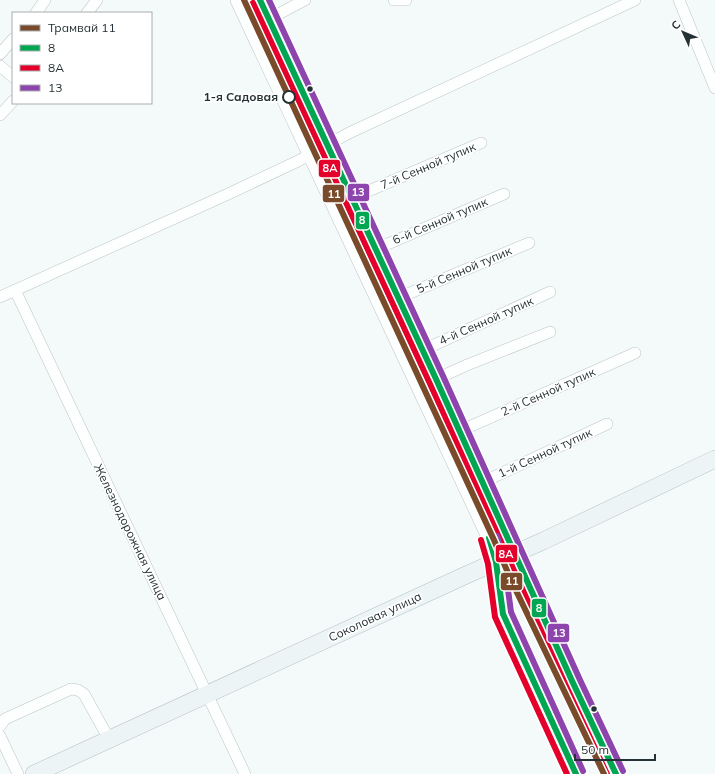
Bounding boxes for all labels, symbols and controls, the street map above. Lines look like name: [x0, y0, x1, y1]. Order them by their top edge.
legend: [12, 12, 152, 104]
north arrow: [663, 12, 703, 52]
text: С: [668, 17, 684, 33]
text: Трамвай 11: [48, 20, 116, 35]
text: 8: [48, 40, 55, 55]
text: 8А: [48, 60, 64, 75]
text: 13: [48, 80, 62, 95]
unlabelled marker: [305, 84, 315, 94]
place label: 1-я Садовая: [203, 89, 278, 104]
marker: 1-я Садовая: [282, 90, 296, 104]
street label: 7-й Сенной тупик: [378, 139, 478, 192]
line badge: 8А: [318, 159, 341, 178]
text: 8А: [323, 161, 338, 175]
line badge: 13: [347, 183, 370, 202]
line badge: 11: [322, 184, 345, 203]
text: 13: [351, 185, 365, 199]
text: 11: [327, 187, 341, 201]
street label: 6-й Сенной тупик: [390, 194, 490, 247]
line badge: 8: [355, 211, 370, 230]
text: 8: [359, 213, 366, 227]
street label: 5-й Сенной тупик: [414, 243, 514, 296]
street label: 4-й Сенной тупик: [436, 293, 536, 348]
street label: 2-й Сенной тупик: [498, 364, 598, 419]
street label: 1-й Сенной тупик: [496, 424, 595, 481]
street label: Железнодорожная улица: [91, 461, 170, 602]
line badge: 8А: [495, 544, 518, 563]
text: 8А: [499, 547, 514, 561]
line badge: 11: [500, 572, 523, 591]
text: 11: [505, 574, 519, 588]
street label: Соколовая улица: [326, 588, 424, 645]
line badge: 8: [531, 598, 547, 618]
text: 8: [536, 601, 543, 615]
line badge: 13: [547, 623, 570, 643]
text: 13: [552, 626, 566, 640]
unlabelled marker: [589, 704, 599, 714]
scale bar: [575, 736, 655, 762]
text: 50 m: [581, 742, 609, 757]

